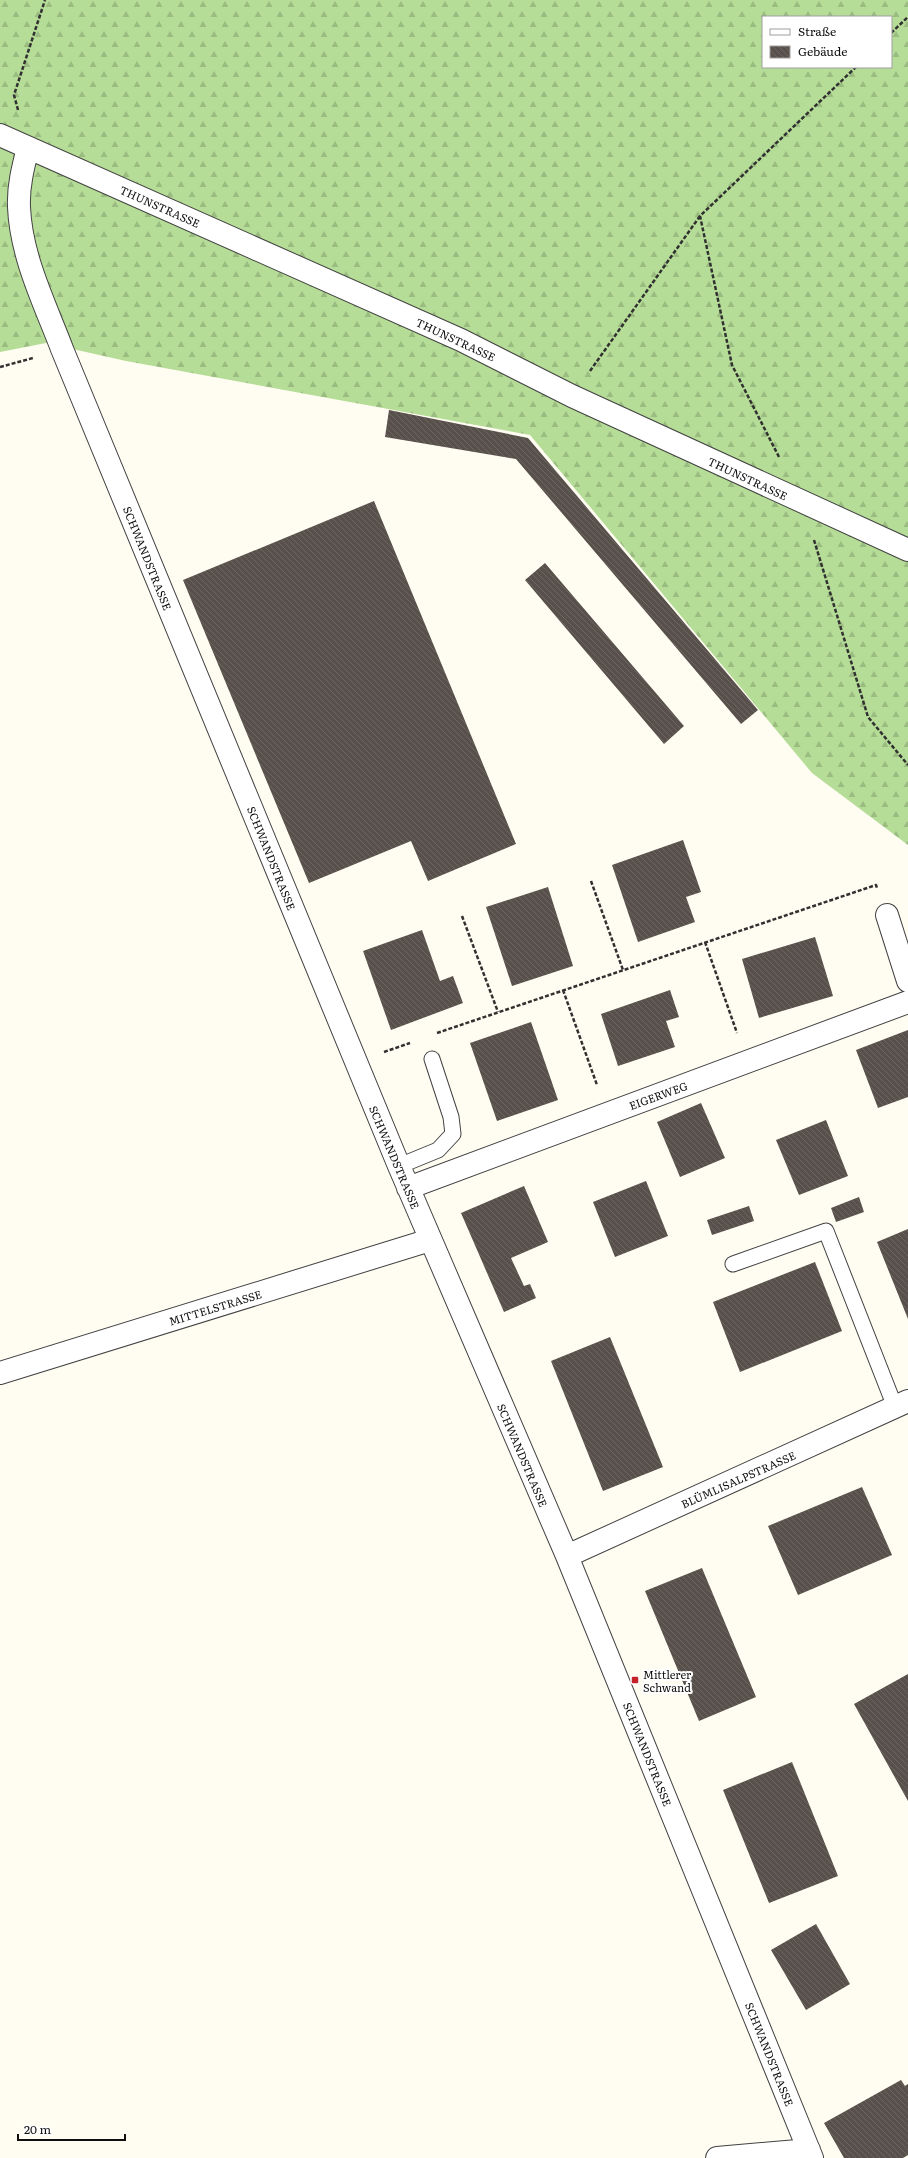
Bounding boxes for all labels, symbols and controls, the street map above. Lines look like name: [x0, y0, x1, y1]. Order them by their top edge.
legend: [762, 16, 892, 68]
text: Straße: [798, 22, 836, 40]
text: Gebäude: [798, 42, 847, 60]
street label: THUNSTRASSE: [117, 181, 203, 231]
street label: THUNSTRASSE: [414, 314, 498, 364]
street label: THUNSTRASSE: [706, 453, 790, 503]
street label: SCHWANDSTRASSE: [120, 504, 176, 612]
street label: SCHWANDSTRASSE: [244, 804, 300, 912]
street label: EIGERWEG: [626, 1077, 690, 1113]
street label: SCHWANDSTRASSE: [366, 1103, 424, 1211]
street label: MITTELSTRASSE: [167, 1285, 263, 1329]
street label: SCHWANDSTRASSE: [494, 1401, 552, 1509]
street label: BLÜMLISALPSTRASSE: [678, 1447, 798, 1511]
place label: Mittlerer Schwand: [643, 1666, 692, 1695]
marker: Mittlerer Schwand: [630, 1675, 640, 1685]
street label: SCHWANDSTRASSE: [620, 1700, 676, 1808]
street label: SCHWANDSTRASSE: [742, 2000, 798, 2108]
scale bar: [18, 2116, 125, 2142]
text: 20 m: [24, 2120, 51, 2138]

